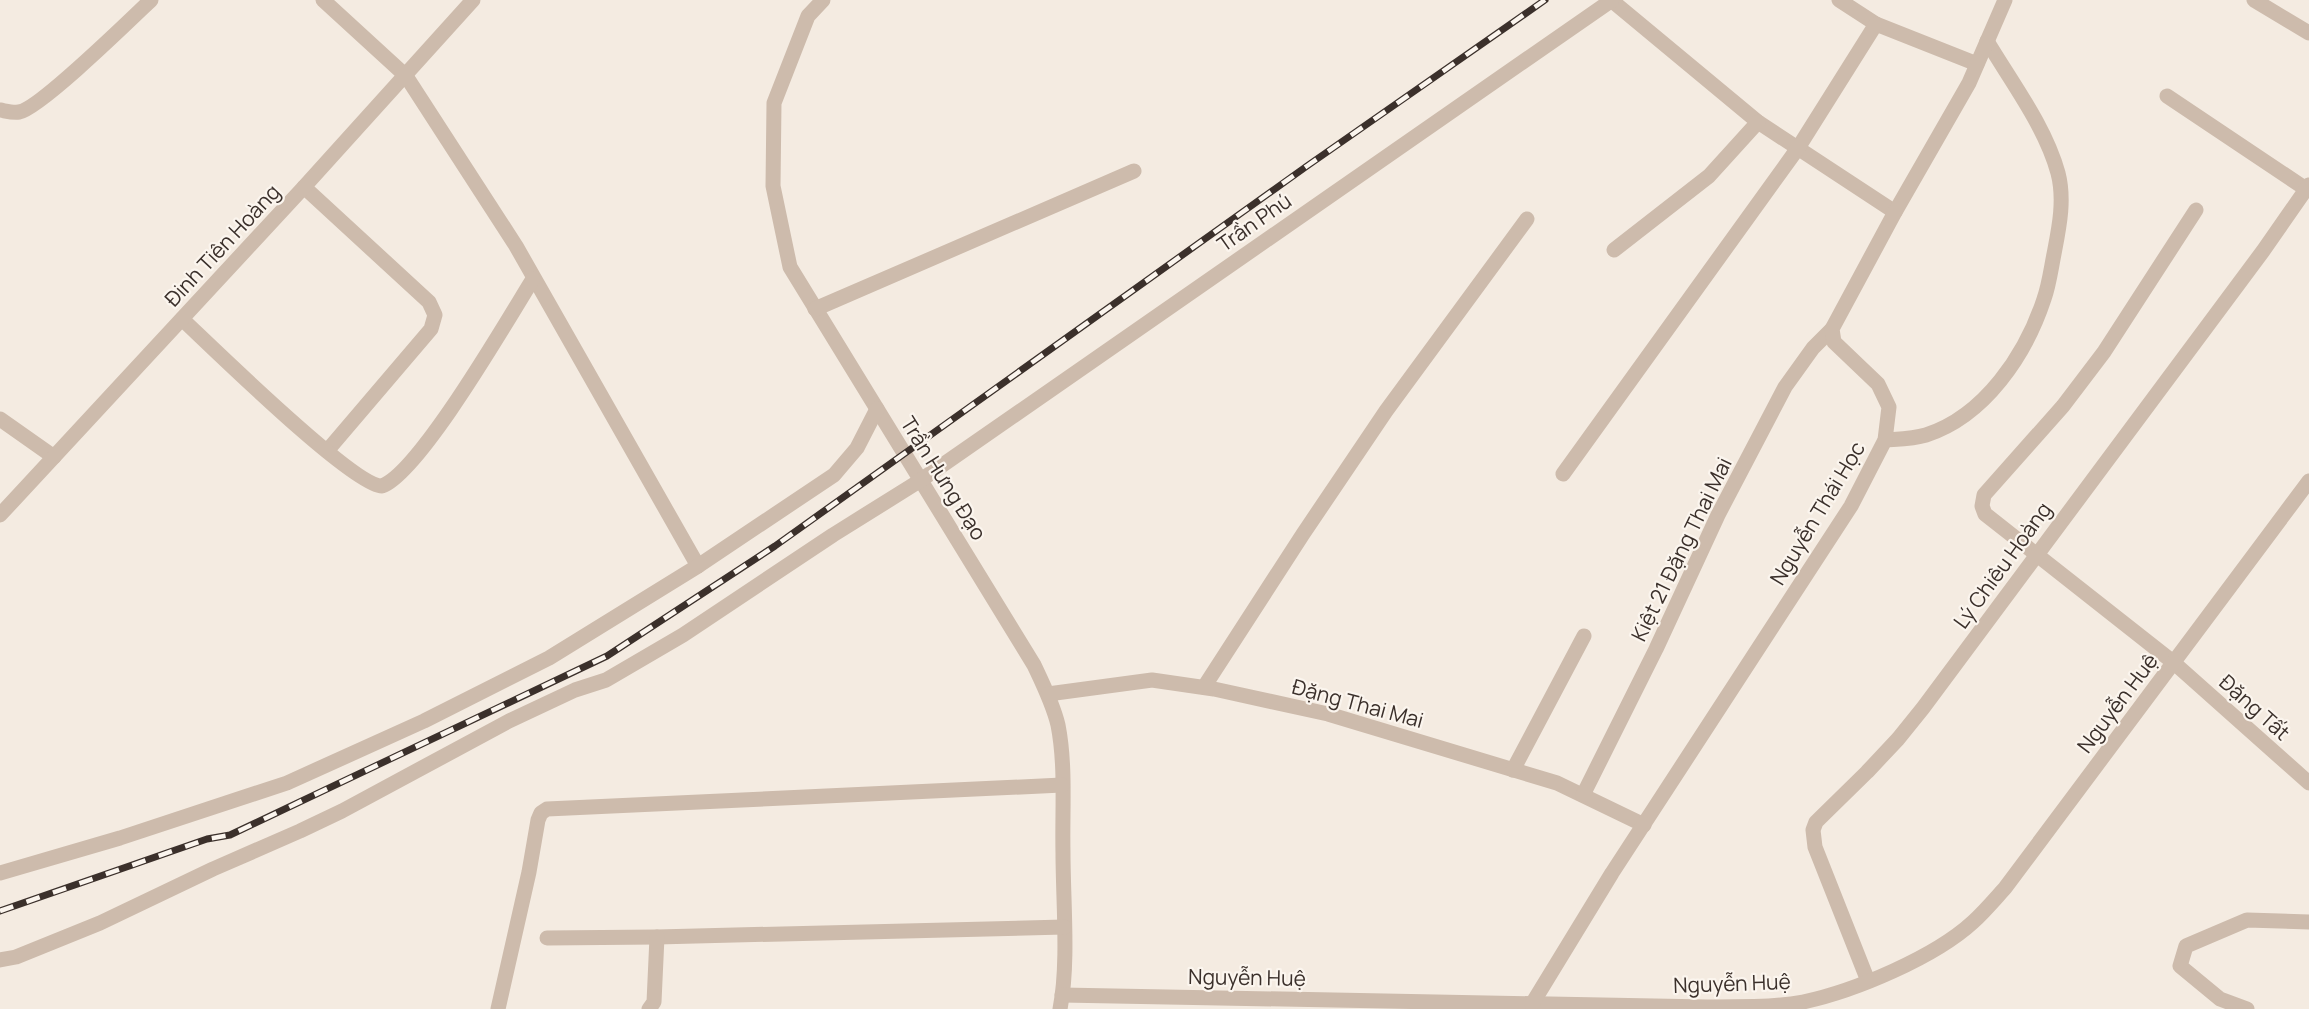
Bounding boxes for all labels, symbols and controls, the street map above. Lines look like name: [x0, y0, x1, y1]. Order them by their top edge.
street label: Đinh Tiên Hoàng: [158, 178, 286, 312]
street label: Trần Phú: [1211, 186, 1297, 258]
street label: Trần Hưng Đạo: [895, 411, 993, 545]
street label: Nguyễn Thái Học: [1763, 436, 1871, 590]
street label: Kiệt 21 Đặng Thai Mai: [1624, 452, 1738, 646]
street label: Lý Chiêu Hoàng: [1947, 496, 2057, 634]
street label: Nguyễn Huệ: [2070, 648, 2164, 758]
street label: Đặng Tất: [2214, 668, 2296, 746]
street label: Đặng Thai Mai: [1289, 672, 1427, 734]
street label: Nguyễn Huệ: [1188, 962, 1306, 992]
street label: Nguyễn Huệ: [1673, 967, 1791, 999]

